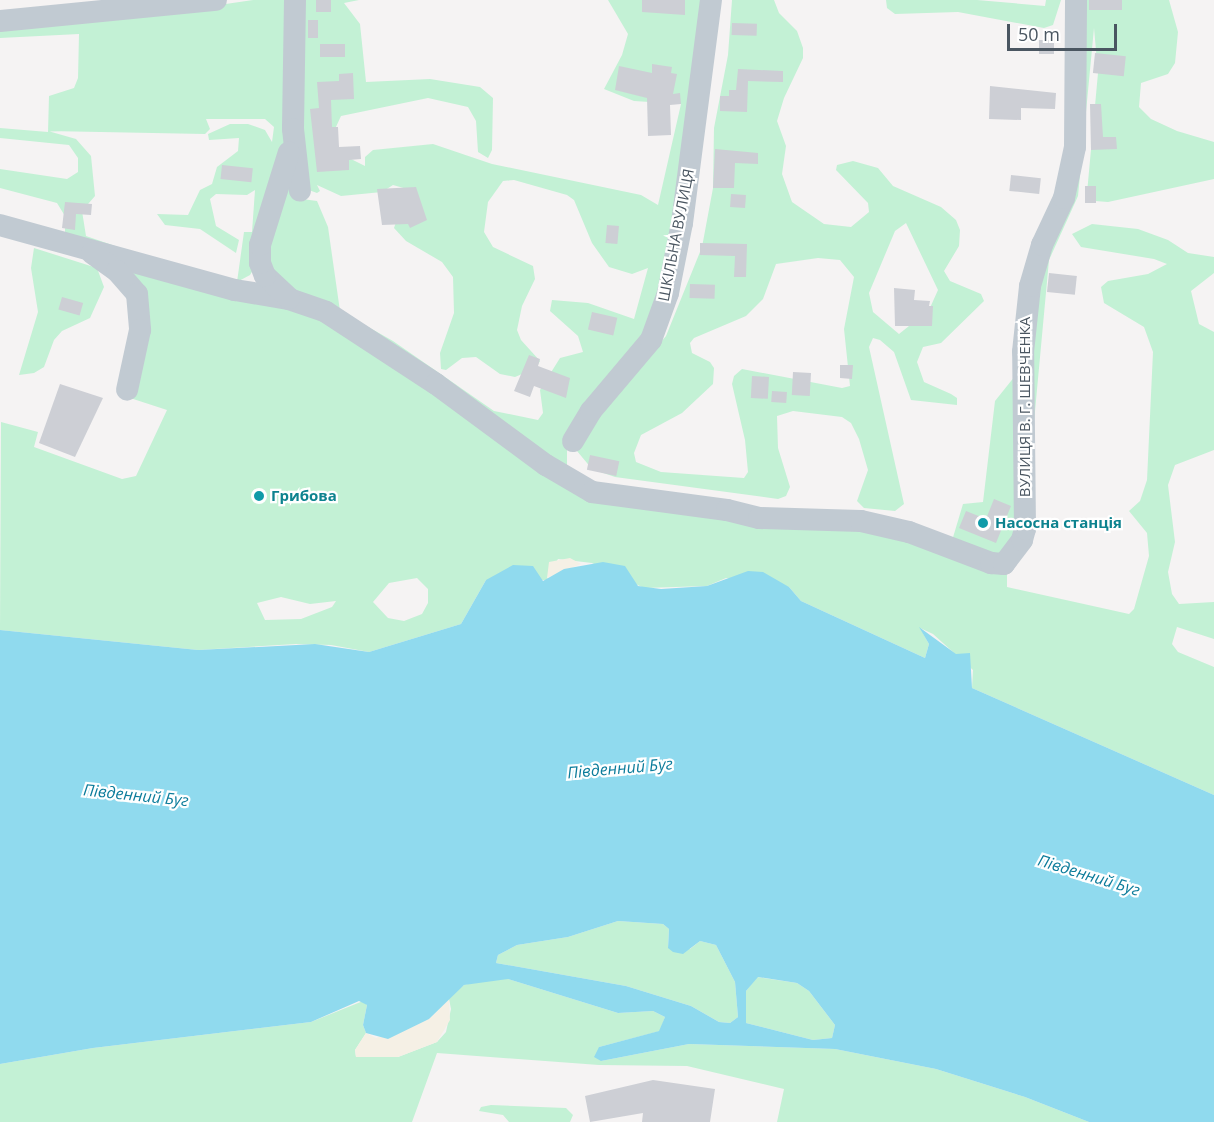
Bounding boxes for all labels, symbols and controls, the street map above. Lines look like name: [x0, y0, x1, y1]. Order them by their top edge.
scale bar: [1010, 12, 1120, 50]
text: 50 m: [1018, 22, 1060, 46]
street label: ШКІЛЬНА ВУЛИЦЯ: [654, 167, 698, 303]
street label: ВУЛИЦЯ В. Г. ШЕВЧЕНКА: [1016, 317, 1034, 497]
place label: Грибова: [271, 487, 337, 505]
marker: Грибова: [252, 489, 266, 503]
place label: Насосна станція: [995, 514, 1122, 532]
marker: Насосна станція: [976, 516, 990, 530]
water label: Південний Буг: [566, 754, 674, 782]
water label: Південний Буг: [82, 780, 190, 810]
water label: Південний Буг: [1036, 850, 1142, 900]

